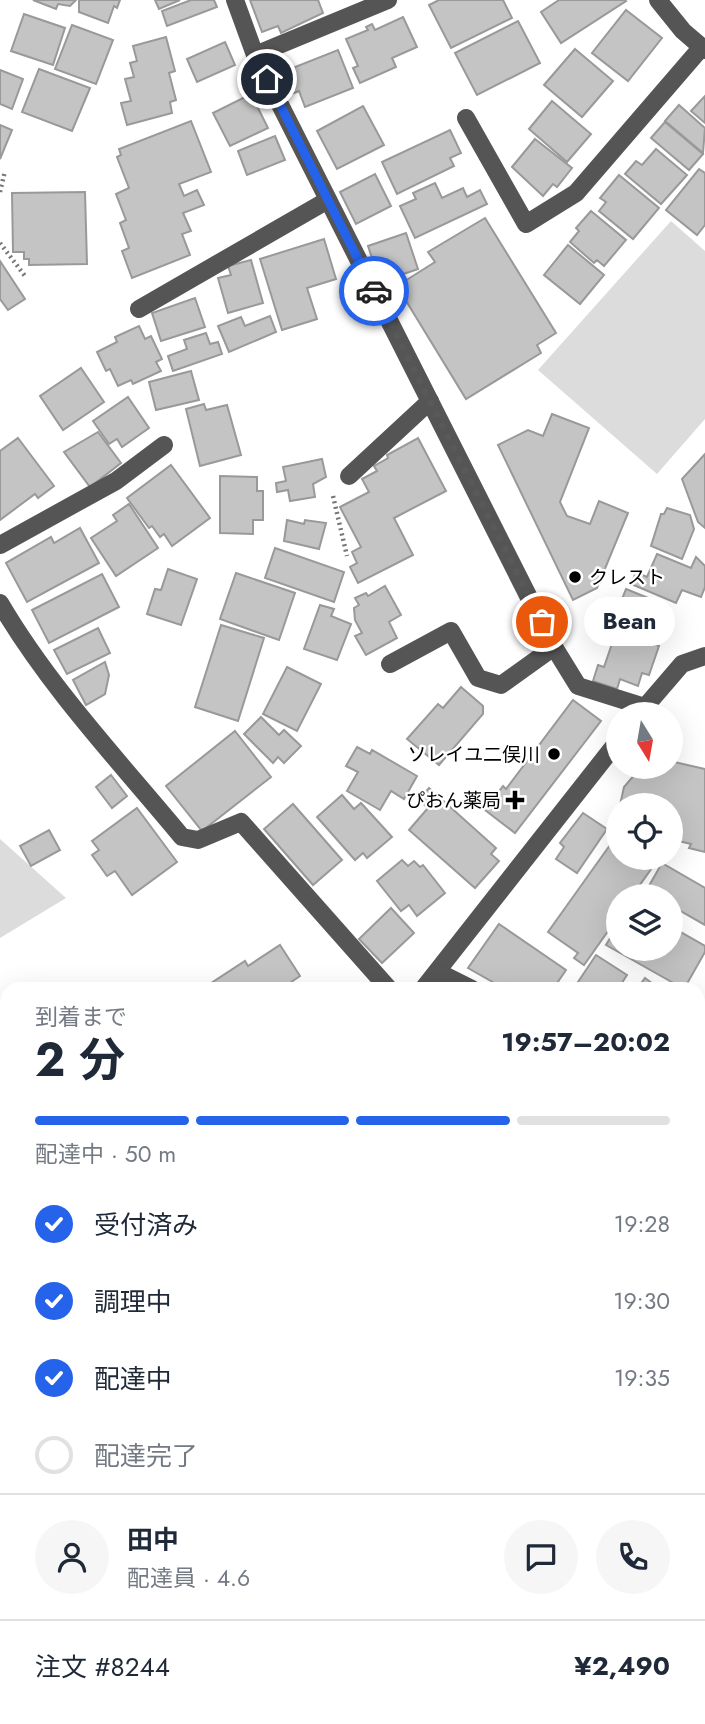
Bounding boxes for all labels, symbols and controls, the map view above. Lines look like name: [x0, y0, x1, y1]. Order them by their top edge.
pin: [237, 49, 297, 109]
icon: home: [248, 60, 286, 98]
courier: [339, 256, 409, 326]
icon: car: [355, 272, 393, 310]
place label: クレスト: [589, 564, 665, 591]
marker: クレスト: [567, 569, 583, 585]
pin: [512, 592, 572, 652]
callout: Bean: [584, 598, 675, 646]
icon: bag: [523, 603, 561, 641]
text: Bean: [602, 604, 657, 638]
north arrow: [606, 702, 682, 779]
map controls: [606, 702, 683, 961]
place label: ソレイユ二俣川: [407, 741, 540, 768]
marker: ソレイユ二俣川: [546, 746, 562, 762]
place label: ぴおん薬局: [406, 787, 501, 814]
marker: ぴおん薬局: [507, 792, 523, 808]
button: locate: [606, 793, 683, 870]
button: layers: [606, 884, 683, 961]
text: 到着まで: [35, 1000, 127, 1034]
text: 19:57–20:02: [501, 1023, 670, 1061]
text: 2 分: [35, 1027, 125, 1093]
text: 配達中 · 50 m: [35, 1137, 176, 1171]
icon: check: [35, 1205, 73, 1243]
text: 受付済み: [94, 1206, 198, 1244]
text: 19:28: [614, 1207, 670, 1241]
icon: check: [35, 1282, 73, 1320]
text: 調理中: [94, 1283, 172, 1321]
text: 19:30: [613, 1284, 670, 1318]
icon: check: [35, 1359, 73, 1397]
text: 配達中: [94, 1360, 172, 1398]
text: 19:35: [614, 1361, 670, 1395]
text: 配達完了: [94, 1437, 198, 1475]
button: person: [35, 1520, 109, 1594]
button: chat: [504, 1520, 578, 1594]
button: phone: [596, 1520, 670, 1594]
text: 田中: [127, 1521, 179, 1559]
text: 配達員 · 4.6: [127, 1561, 250, 1595]
text: ¥2,490: [574, 1647, 670, 1685]
text: 注文 #8244: [35, 1648, 170, 1686]

